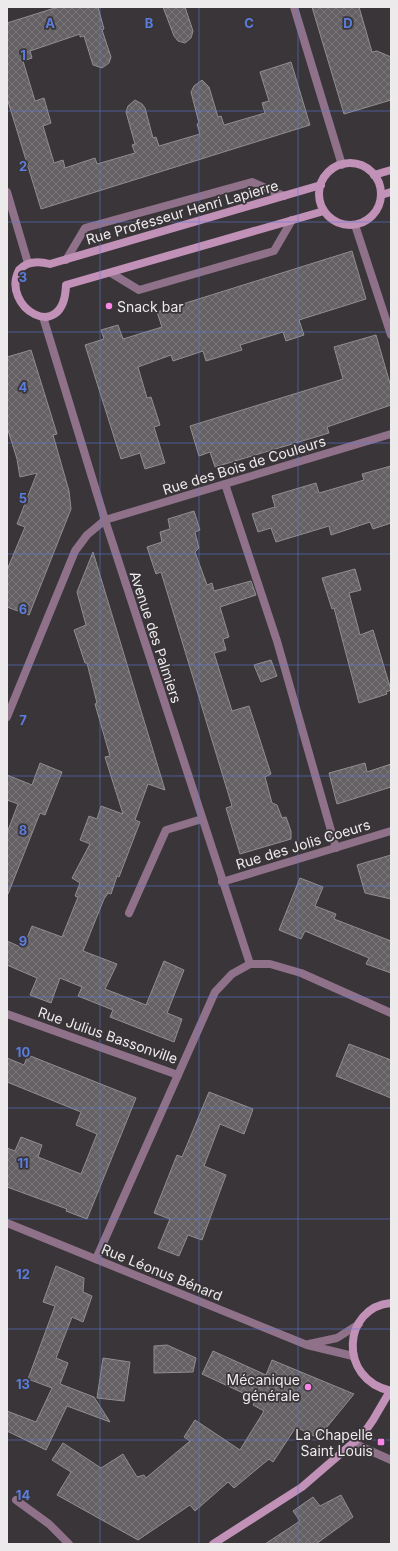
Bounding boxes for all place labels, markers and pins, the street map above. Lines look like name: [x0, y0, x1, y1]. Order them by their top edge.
place label: Snack bar: [117, 298, 184, 315]
marker: Snack bar: [104, 301, 114, 311]
place label: Mécanique générale: [227, 1371, 300, 1404]
marker: Mécanique générale: [303, 1382, 313, 1392]
place label: La Chapelle Saint Louis: [295, 1426, 373, 1459]
marker: La Chapelle Saint Louis: [376, 1437, 386, 1447]

